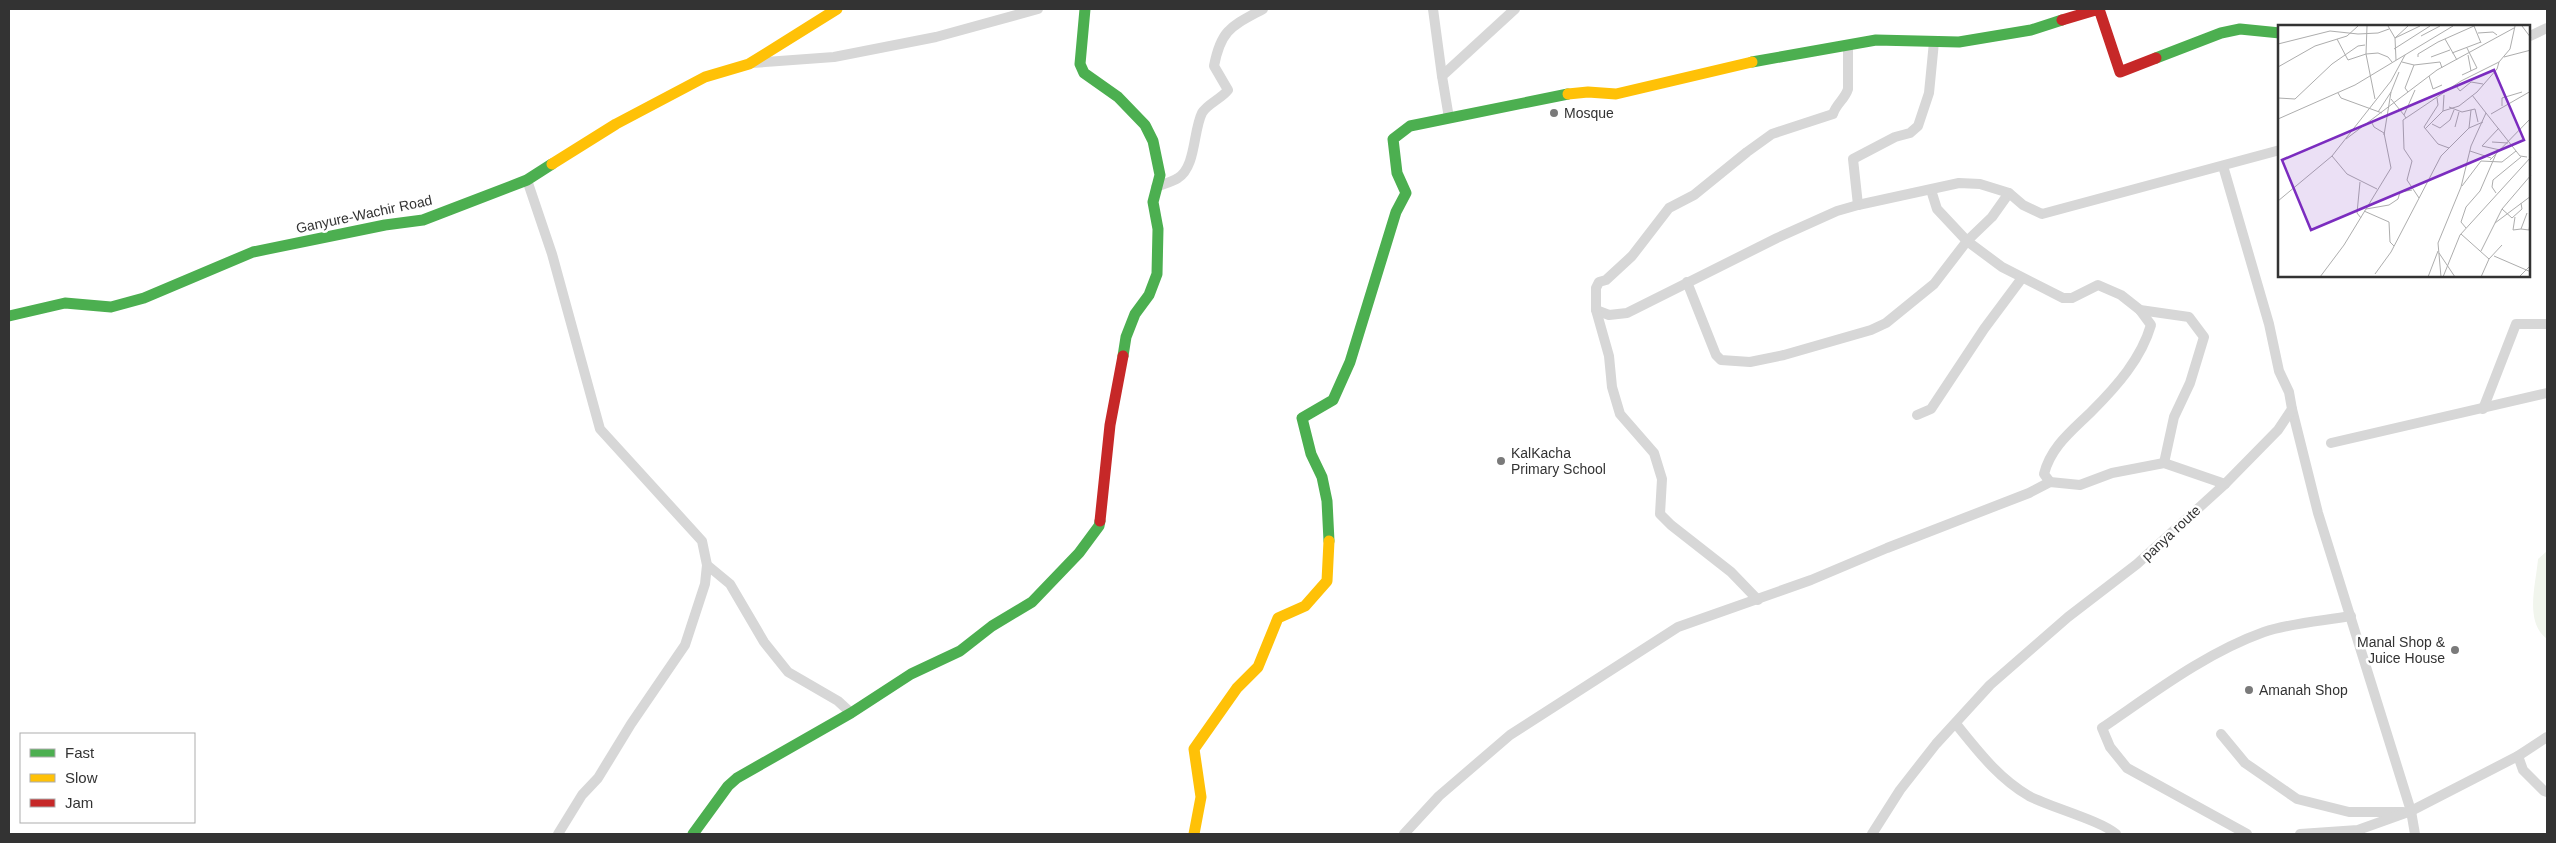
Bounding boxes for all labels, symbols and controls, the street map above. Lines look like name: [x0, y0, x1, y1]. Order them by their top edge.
inset map: [2278, 25, 2531, 278]
place label: Mosque: [1564, 105, 1614, 121]
marker: Mosque: [1548, 107, 1560, 119]
street label: Ganyure-Wachir Road: [294, 192, 434, 236]
place label: KalKacha Primary School: [1511, 445, 1606, 477]
marker: KalKacha Primary School: [1495, 455, 1507, 467]
street label: panya route: [2139, 502, 2204, 564]
place label: Manal Shop & Juice House: [2357, 634, 2446, 666]
marker: Manal Shop & Juice House: [2449, 644, 2461, 656]
place label: Amanah Shop: [2259, 682, 2348, 698]
marker: Amanah Shop: [2243, 684, 2255, 696]
legend: [20, 733, 195, 823]
text: Fast: [65, 744, 95, 761]
text: Slow: [65, 769, 98, 786]
text: Jam: [65, 794, 93, 811]

